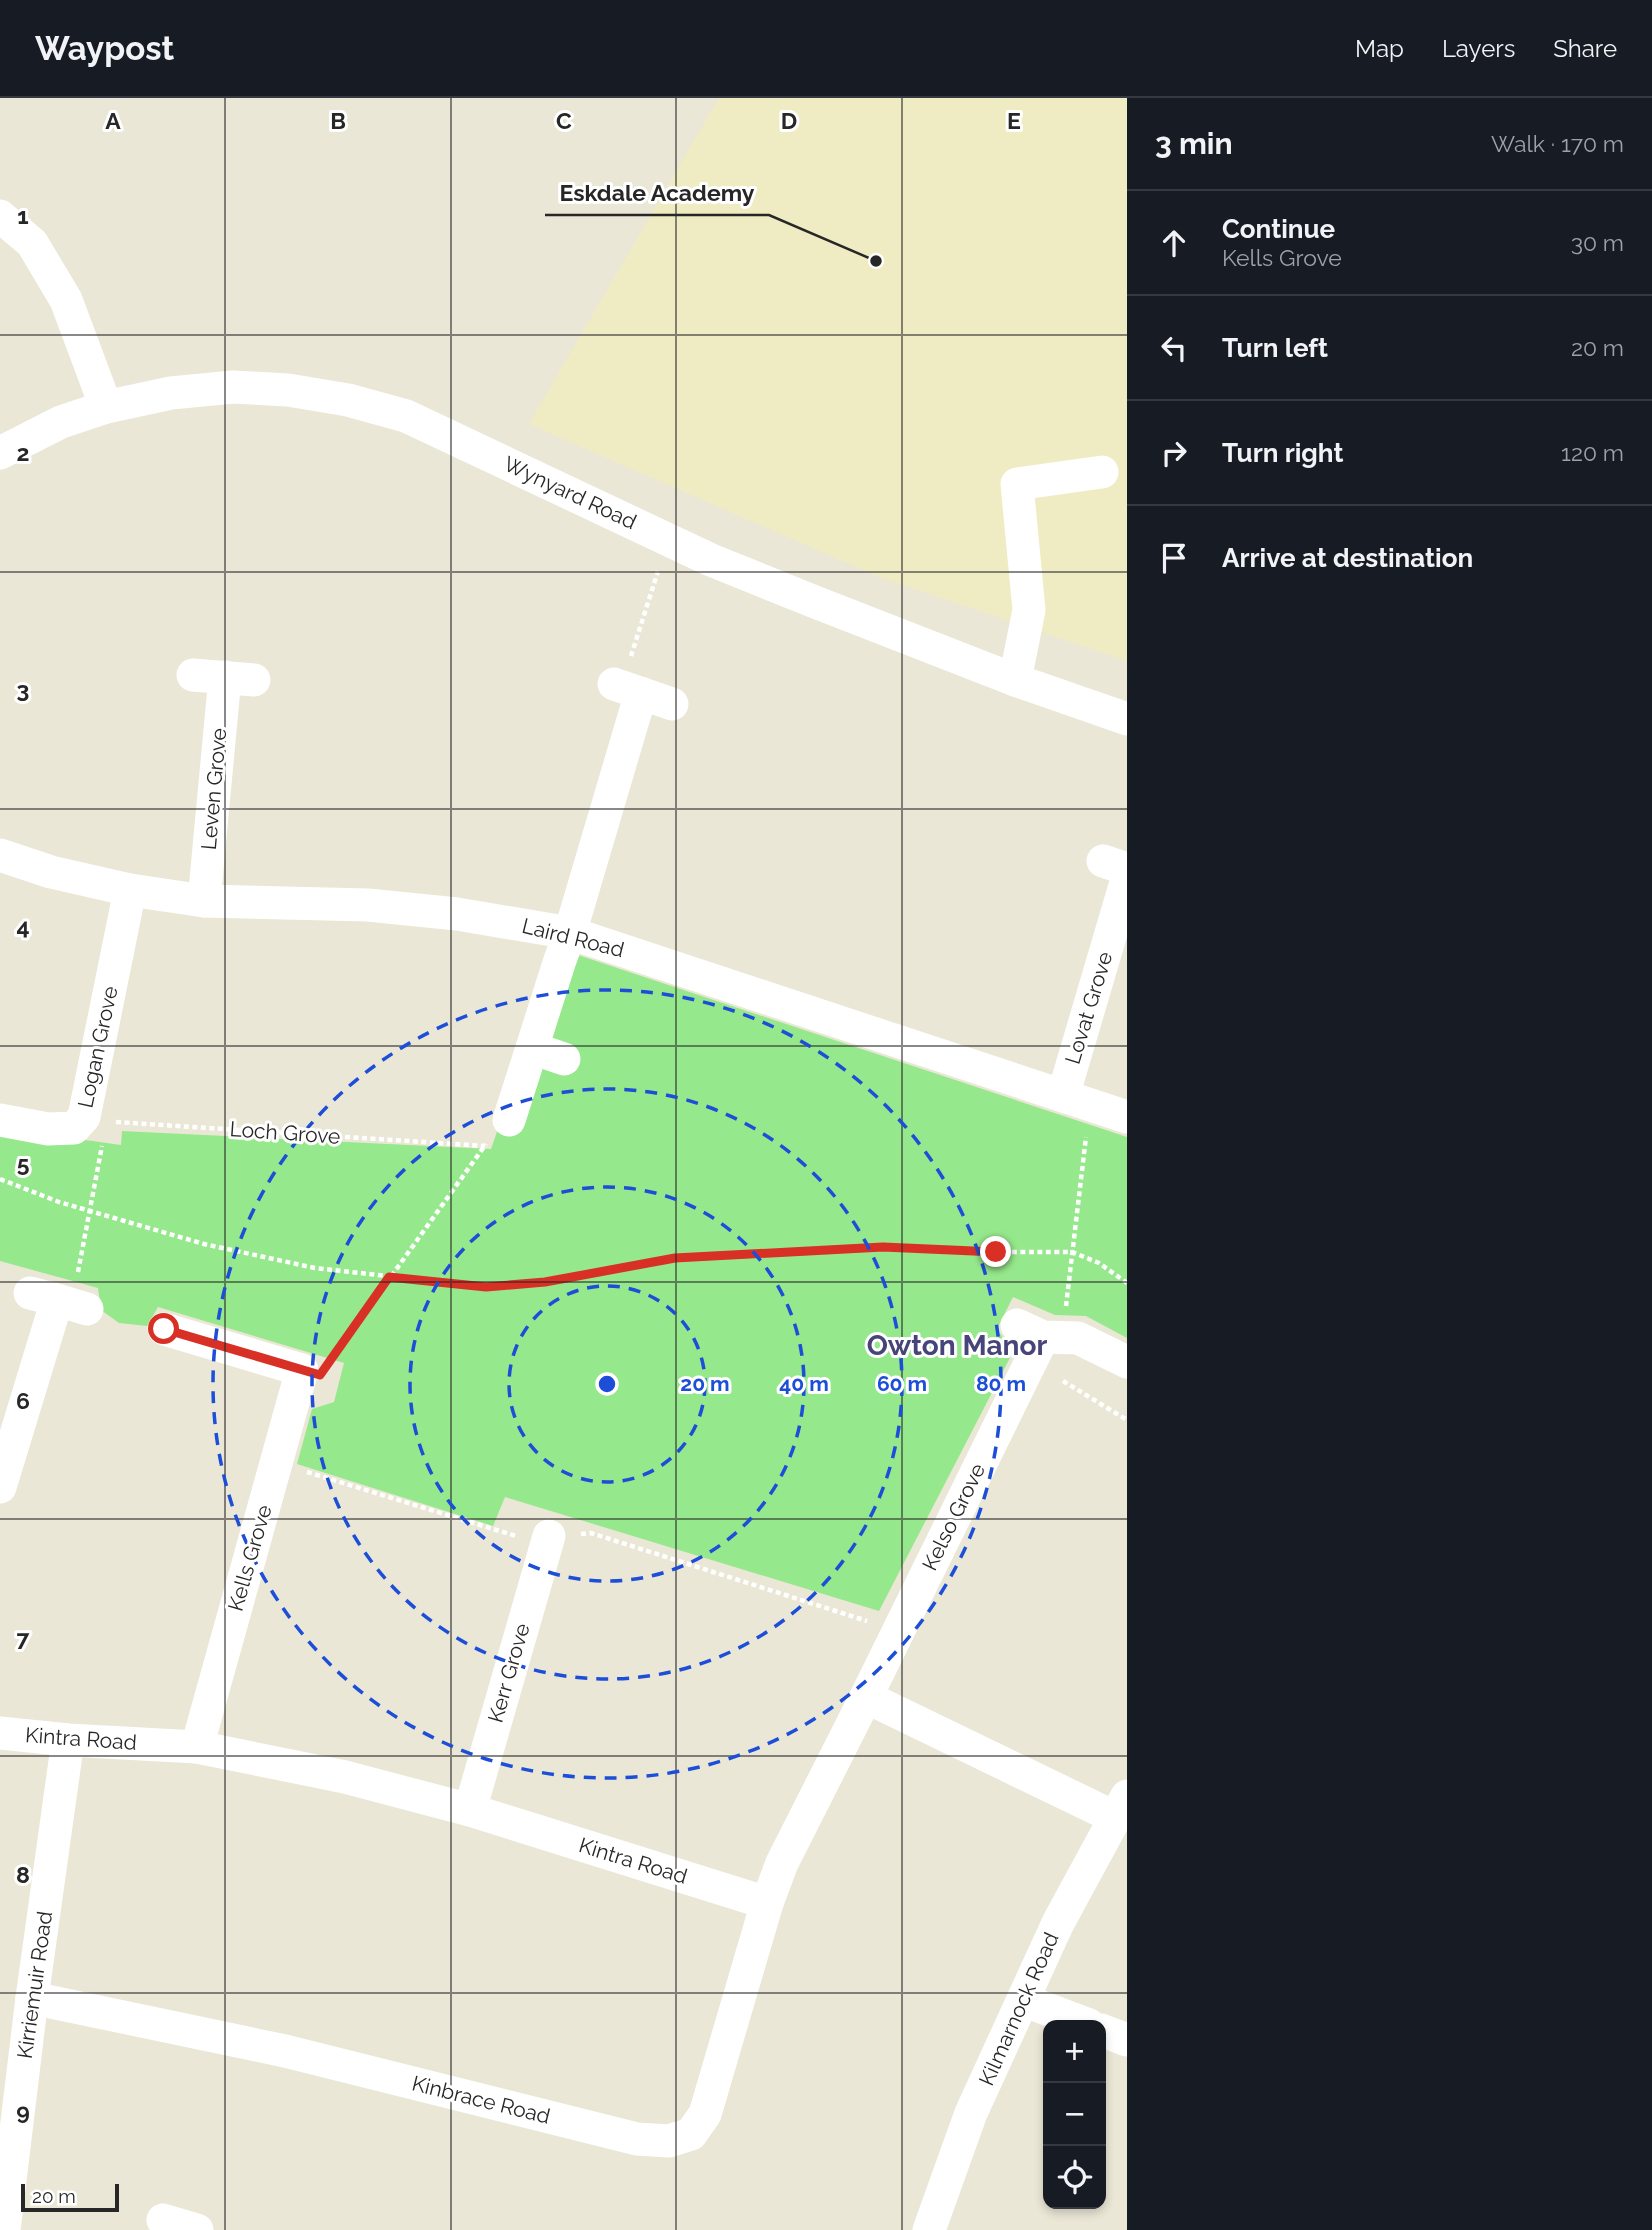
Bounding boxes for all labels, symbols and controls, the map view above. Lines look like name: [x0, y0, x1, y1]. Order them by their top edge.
text: Waypost: [35, 29, 174, 68]
text: Map: [1355, 34, 1404, 63]
text: Layers: [1442, 34, 1515, 63]
text: Share: [1553, 34, 1617, 63]
text: A: [105, 107, 121, 134]
text: B: [330, 107, 346, 134]
text: C: [556, 107, 572, 134]
text: D: [781, 107, 797, 134]
text: E: [1007, 107, 1021, 134]
text: 3 min: [1155, 126, 1233, 161]
text: Walk · 170 m: [1491, 130, 1624, 157]
callout: Eskdale Academy: [545, 171, 769, 215]
text: Eskdale Academy: [559, 179, 755, 206]
text: 1: [17, 202, 29, 229]
text: Continue: [1222, 214, 1335, 244]
icon: ahead: [1155, 224, 1193, 262]
text: 30 m: [1571, 229, 1624, 256]
text: Kells Grove: [1222, 244, 1342, 271]
icon: left: [1155, 329, 1193, 367]
text: Turn left: [1222, 333, 1328, 363]
text: 20 m: [1571, 334, 1624, 361]
icon: right: [1155, 434, 1193, 472]
text: Turn right: [1222, 438, 1343, 468]
text: 2: [17, 439, 29, 466]
text: 120 m: [1561, 439, 1624, 466]
street label: Wynyard Road: [500, 451, 641, 534]
icon: arrive: [1155, 539, 1193, 577]
text: Arrive at destination: [1222, 543, 1473, 573]
text: 3: [17, 676, 29, 703]
street label: Leven Grove: [196, 727, 231, 851]
text: 4: [16, 913, 30, 940]
street label: Laird Road: [520, 913, 627, 962]
street label: Lovat Grove: [1060, 949, 1117, 1067]
street label: Logan Grove: [72, 984, 123, 1110]
street label: Loch Grove: [229, 1116, 341, 1149]
text: 5: [17, 1150, 30, 1177]
route end: [980, 1236, 1011, 1267]
route start: [148, 1313, 179, 1344]
district label: Owton Manor: [867, 1329, 1047, 1362]
text: 20 m: [680, 1371, 730, 1396]
text: 40 m: [779, 1371, 829, 1396]
text: 60 m: [877, 1371, 927, 1396]
text: 80 m: [976, 1371, 1026, 1396]
centre of rings: [595, 1372, 619, 1396]
text: 6: [16, 1387, 30, 1414]
street label: Kelso Grove: [917, 1459, 990, 1574]
street label: Kells Grove: [222, 1502, 277, 1614]
street label: Kerr Grove: [482, 1620, 535, 1725]
text: 7: [17, 1624, 30, 1651]
street label: Kintra Road: [24, 1722, 138, 1755]
street label: Kintra Road: [576, 1832, 690, 1889]
text: 8: [16, 1861, 30, 1888]
street label: Kirriemuir Road: [12, 1910, 57, 2060]
street label: Kilmarnock Road: [974, 1928, 1064, 2089]
map controls: [1043, 2020, 1106, 2209]
button: +: [1043, 2020, 1106, 2083]
street label: Kinbrace Road: [409, 2070, 553, 2129]
button: −: [1043, 2083, 1106, 2146]
text: 9: [16, 2098, 30, 2125]
button: locate: [1043, 2146, 1106, 2209]
scale bar: [21, 2181, 119, 2213]
text: 20 m: [32, 2185, 76, 2207]

